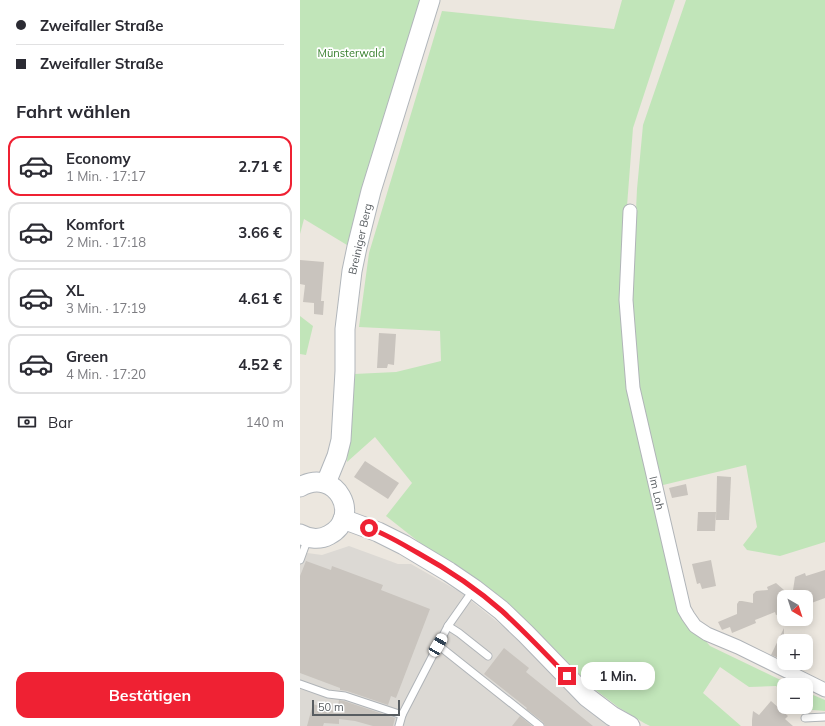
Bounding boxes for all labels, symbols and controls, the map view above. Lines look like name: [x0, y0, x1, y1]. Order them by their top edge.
text: Zweifaller Straße: [40, 16, 163, 35]
park label: Münsterwald: [317, 46, 385, 60]
text: Zweifaller Straße: [40, 54, 163, 73]
text: Fahrt wählen: [16, 100, 131, 123]
icon: car: [18, 148, 54, 184]
text: Economy: [66, 149, 131, 168]
text: 2.71 €: [238, 157, 282, 176]
text: 1 Min. · 17:17: [66, 168, 146, 184]
street label: Breiniger Berg: [345, 202, 375, 276]
icon: car: [18, 214, 54, 250]
text: Komfort: [66, 215, 124, 234]
text: 3.66 €: [238, 223, 282, 242]
text: 2 Min. · 17:18: [66, 234, 146, 250]
icon: car: [18, 280, 54, 316]
text: XL: [66, 281, 84, 300]
text: 4.61 €: [238, 289, 282, 308]
text: 3 Min. · 17:19: [66, 300, 146, 316]
icon: car: [18, 346, 54, 382]
text: Green: [66, 347, 108, 366]
text: 4.52 €: [238, 355, 282, 374]
text: 4 Min. · 17:20: [66, 366, 146, 382]
icon: cash: [16, 411, 38, 433]
text: Bar: [48, 413, 73, 432]
text: 140 m: [246, 414, 284, 430]
street label: Im Loh: [646, 475, 668, 511]
route start: [360, 519, 378, 537]
north arrow: [777, 590, 813, 626]
map controls: [777, 590, 813, 714]
car: [427, 632, 449, 658]
button: +: [777, 634, 813, 670]
callout: 1 Min.: [581, 662, 655, 690]
route end: [558, 667, 576, 685]
text: 1 Min.: [599, 668, 637, 684]
button: Bestätigen: [16, 672, 284, 718]
button: −: [777, 678, 813, 714]
scale bar: [312, 698, 400, 717]
text: 50 m: [318, 700, 344, 714]

